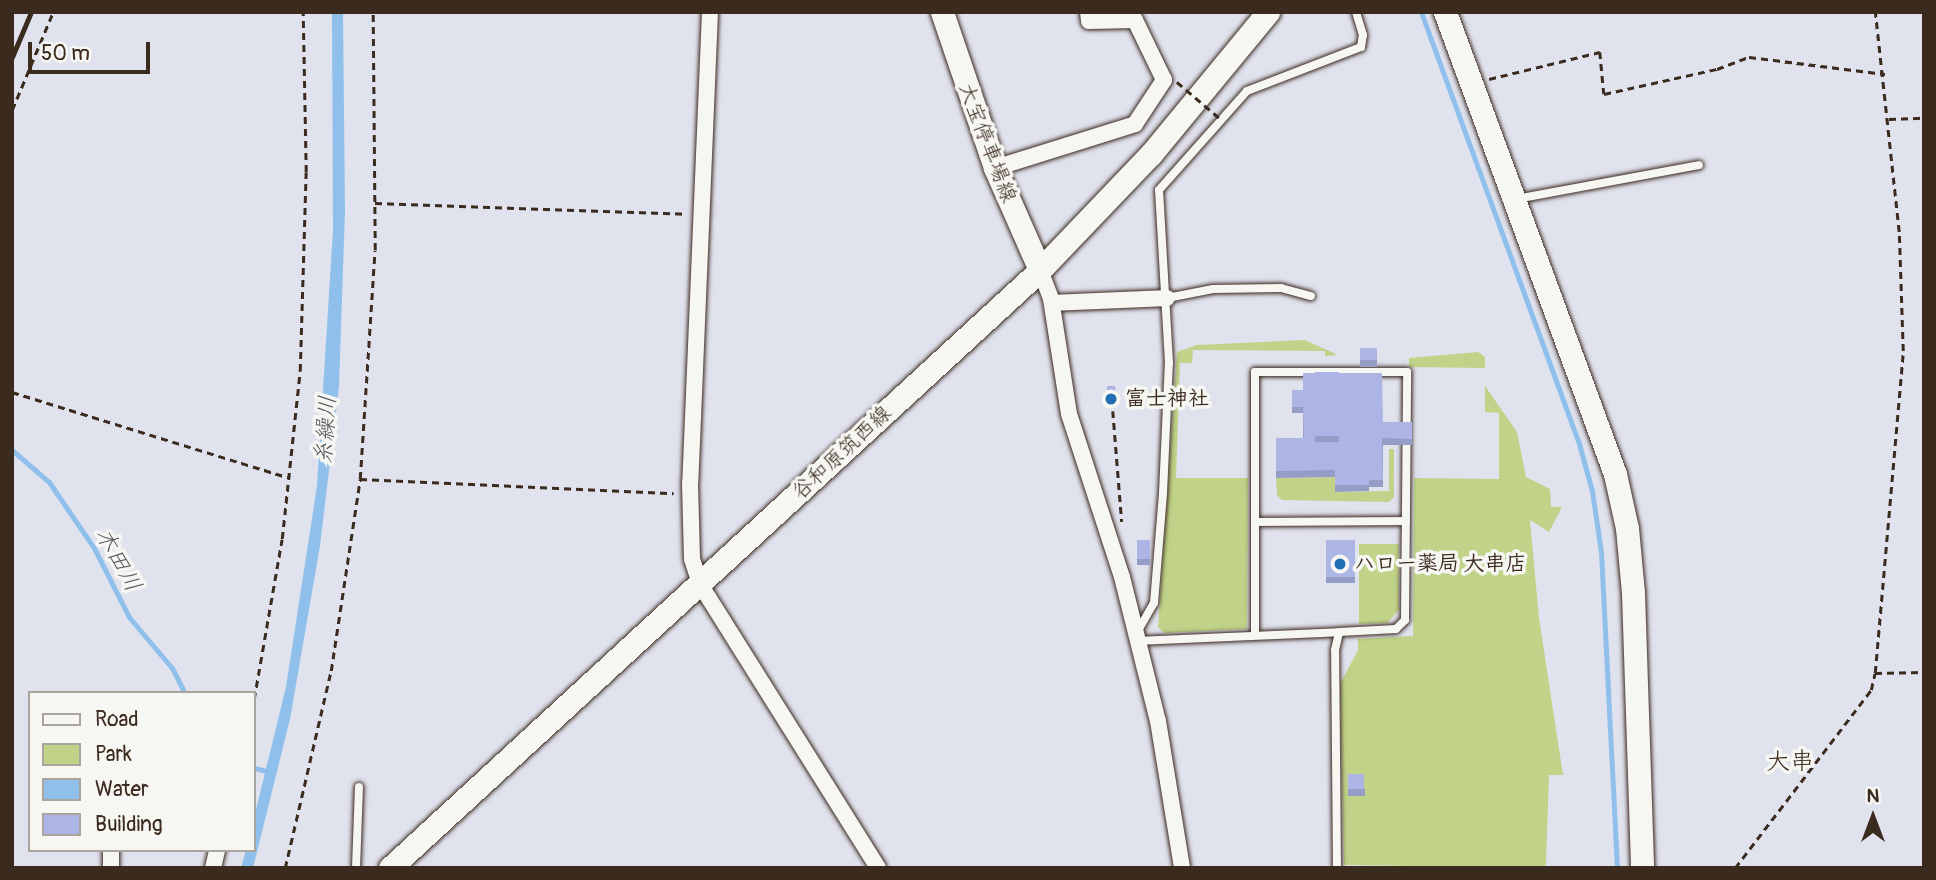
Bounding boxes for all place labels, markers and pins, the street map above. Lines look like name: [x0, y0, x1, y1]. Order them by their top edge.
place label: 富士神社: [1125, 386, 1209, 412]
marker: 富士神社: [1103, 391, 1119, 407]
place label: ハロー薬局 大串店: [1354, 551, 1527, 577]
marker: ハロー薬局 大串店: [1332, 556, 1348, 572]

